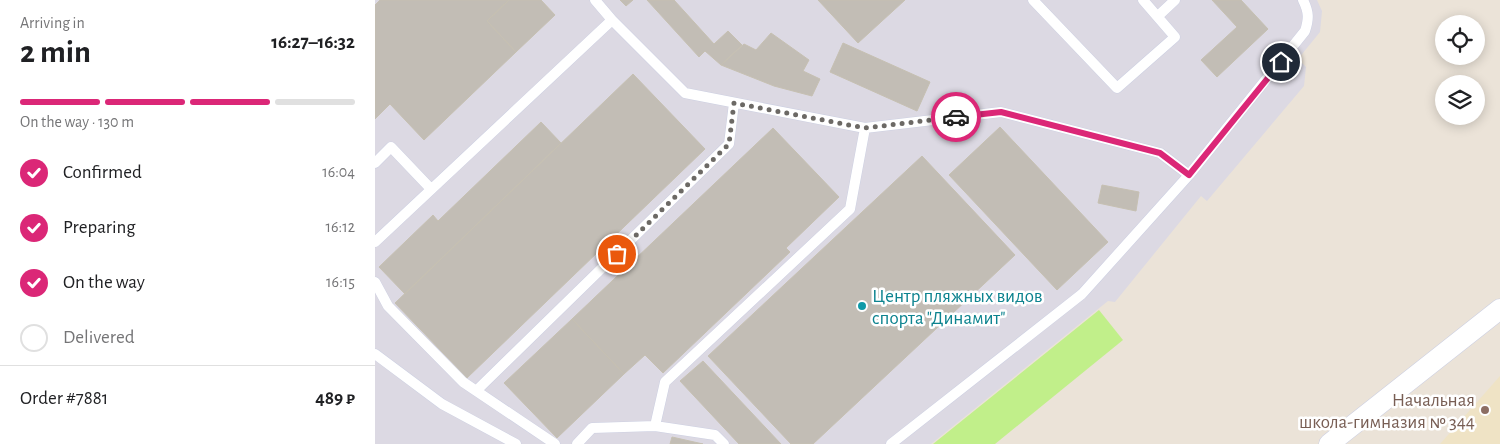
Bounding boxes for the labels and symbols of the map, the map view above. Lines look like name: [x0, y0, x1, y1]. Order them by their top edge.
pin: [1260, 41, 1302, 83]
courier: [931, 92, 981, 142]
pin: [596, 233, 638, 275]
place label: Центр пляжных видов спорта "Динамит": [872, 287, 1043, 328]
marker: Центр пляжных видов спорта "Динамит": [856, 300, 868, 312]
place label: Начальная школа-гимназия № 344: [1299, 391, 1475, 432]
marker: Начальная школа-гимназия № 344: [1479, 404, 1491, 416]

